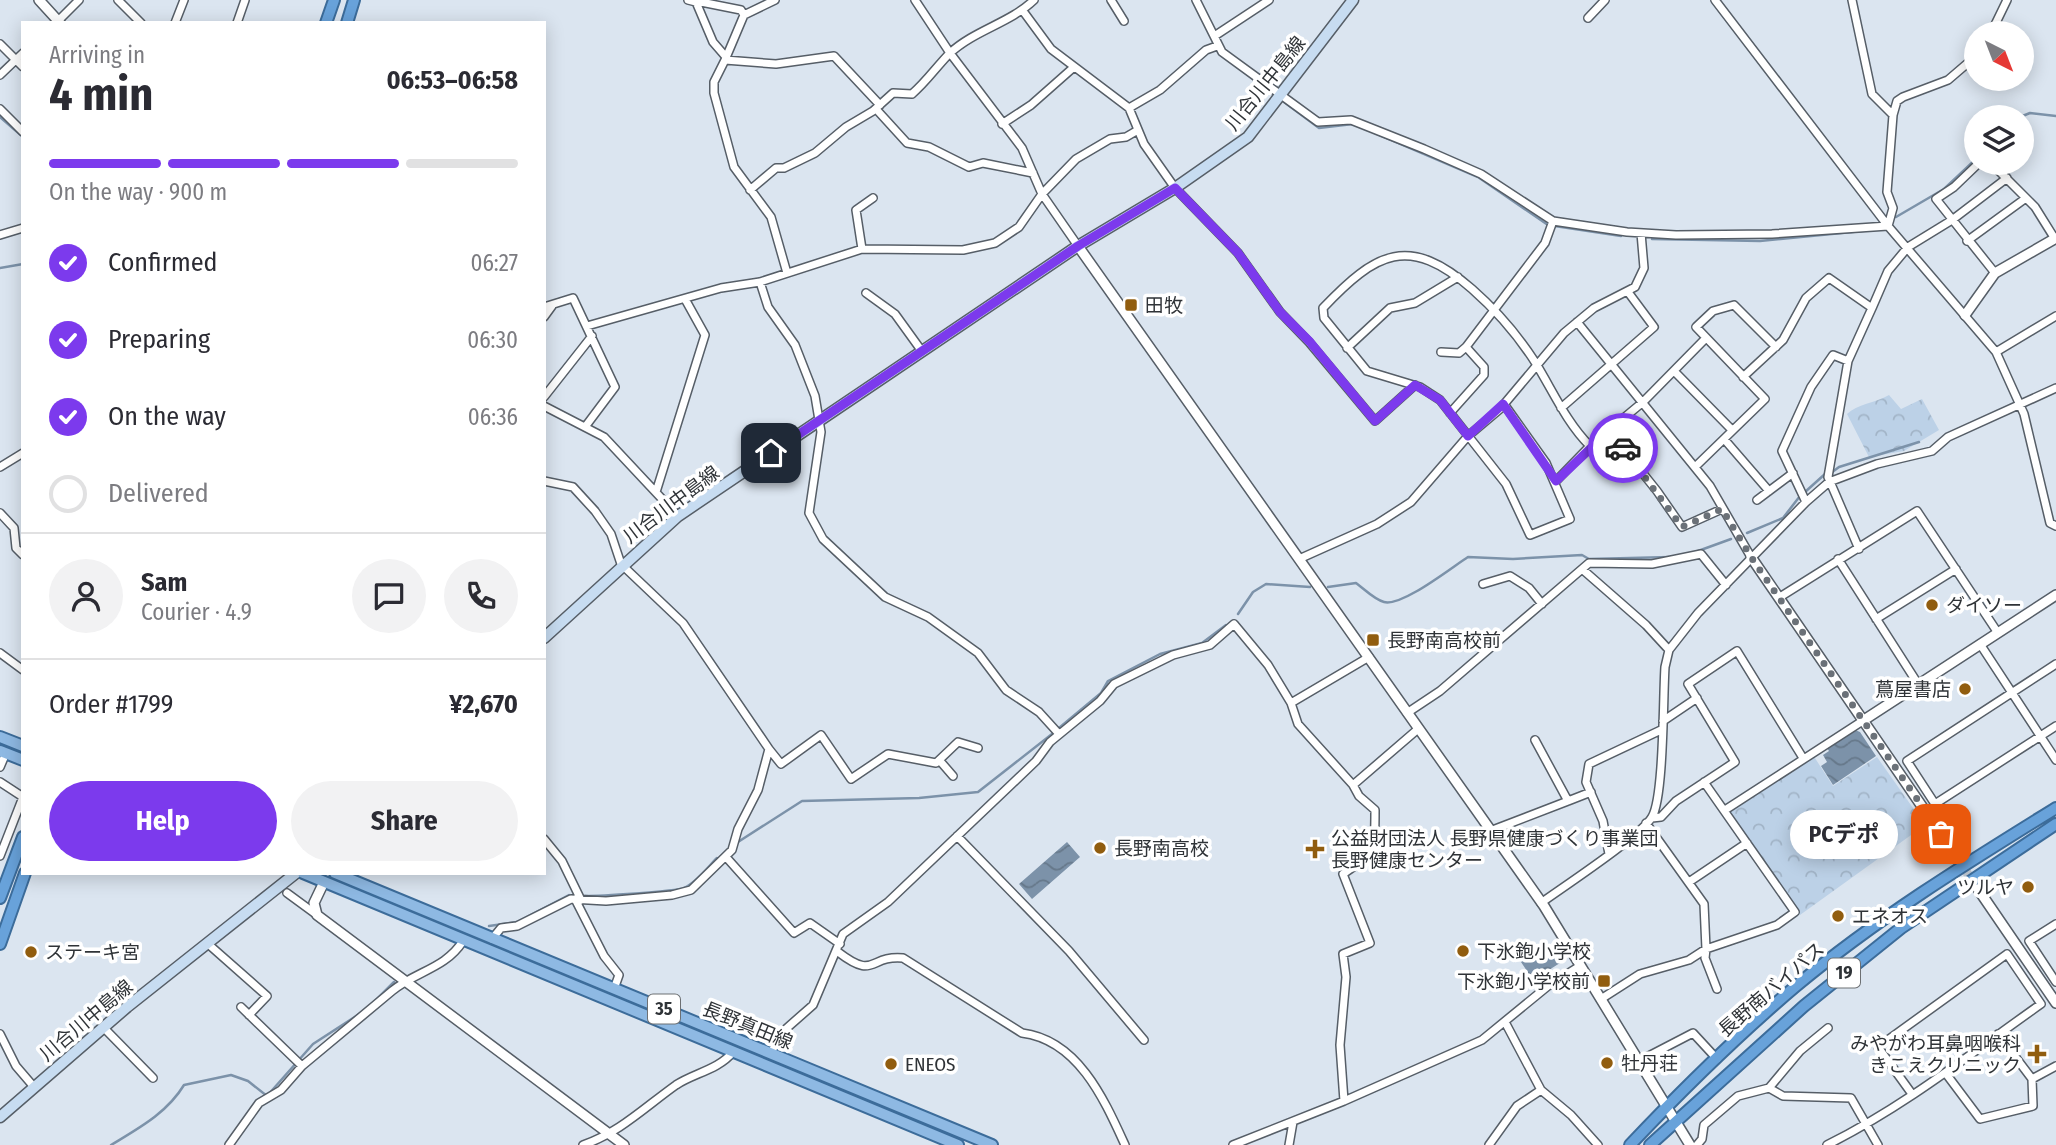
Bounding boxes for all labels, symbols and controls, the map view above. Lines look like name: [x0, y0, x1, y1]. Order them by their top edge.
north arrow: [1964, 21, 2034, 91]
map controls: [1964, 21, 2034, 175]
street label: 川合川中島線: [1221, 32, 1310, 135]
text: Arriving in: [49, 41, 145, 69]
text: 06:53–06:58: [386, 65, 518, 96]
text: 4 min: [49, 67, 153, 122]
button: layers: [1964, 105, 2034, 175]
text: On the way · 900 m: [49, 178, 227, 206]
icon: check: [49, 244, 87, 282]
text: Confirmed: [108, 247, 218, 278]
text: 06:27: [470, 249, 518, 277]
place label: 田牧: [1145, 294, 1183, 317]
marker: 田牧: [1123, 297, 1139, 313]
icon: check: [49, 321, 87, 359]
text: Preparing: [108, 324, 210, 355]
text: 06:30: [467, 326, 518, 354]
icon: check: [49, 398, 87, 436]
text: On the way: [108, 401, 226, 432]
text: 06:36: [468, 403, 518, 431]
courier: [1588, 413, 1658, 483]
pin: [741, 423, 801, 483]
icon: car: [1604, 429, 1642, 467]
icon: home: [752, 434, 790, 472]
street label: 川合川中島線: [619, 461, 724, 548]
text: Delivered: [108, 478, 209, 509]
button: person: [49, 559, 123, 633]
button: chat: [352, 559, 426, 633]
button: phone: [444, 559, 518, 633]
text: Sam: [141, 567, 187, 598]
place label: ダイソー: [1946, 594, 2022, 617]
marker: ダイソー: [1924, 597, 1940, 613]
text: Courier · 4.9: [141, 598, 252, 626]
place label: 長野南高校前: [1387, 629, 1501, 652]
marker: 長野南高校前: [1365, 632, 1381, 648]
place label: 蔦屋書店: [1875, 678, 1951, 701]
marker: 蔦屋書店: [1957, 681, 1973, 697]
text: Order #1799: [49, 689, 173, 720]
text: ¥2,670: [449, 689, 518, 720]
button: Help: [49, 781, 277, 861]
button: Share: [291, 781, 518, 861]
pin: [1911, 804, 1971, 864]
callout: PCデポ: [1790, 810, 1899, 858]
icon: bag: [1922, 815, 1960, 853]
text: PCデポ: [1809, 820, 1879, 848]
place label: 公益財団法人 長野県健康づくり事業団 長野健康センター: [1331, 827, 1658, 872]
place label: 長野南高校: [1114, 837, 1209, 860]
marker: 公益財団法人 長野県健康づくり事業団 長野健康センター: [1305, 839, 1325, 859]
marker: 長野南高校: [1092, 840, 1108, 856]
place label: ツルヤ: [1957, 876, 2014, 899]
marker: ツルヤ: [2020, 879, 2036, 895]
place label: エネオス: [1852, 905, 1928, 928]
marker: エネオス: [1830, 908, 1846, 924]
street label: 長野南バイパス: [1714, 937, 1829, 1042]
place label: 下氷鉋小学校: [1477, 940, 1591, 963]
place label: ステーキ宮: [45, 941, 140, 964]
marker: 下氷鉋小学校: [1455, 943, 1471, 959]
marker: ステーキ宮: [23, 944, 39, 960]
road number: 19: [1828, 958, 1860, 988]
place label: 下氷鉋小学校前: [1457, 970, 1590, 993]
marker: 下氷鉋小学校前: [1596, 973, 1612, 989]
street label: 川合川中島線: [35, 975, 137, 1066]
road number: 35: [648, 994, 680, 1024]
street label: 長野真田線: [699, 997, 796, 1054]
place label: みやがわ耳鼻咽喉科 きこえクリニック: [1850, 1032, 2021, 1077]
marker: みやがわ耳鼻咽喉科 きこえクリニック: [2027, 1044, 2047, 1064]
place label: 牡丹荘: [1621, 1052, 1678, 1075]
place label: ENEOS: [905, 1053, 955, 1076]
marker: 牡丹荘: [1599, 1055, 1615, 1071]
marker: ENEOS: [883, 1056, 899, 1072]

